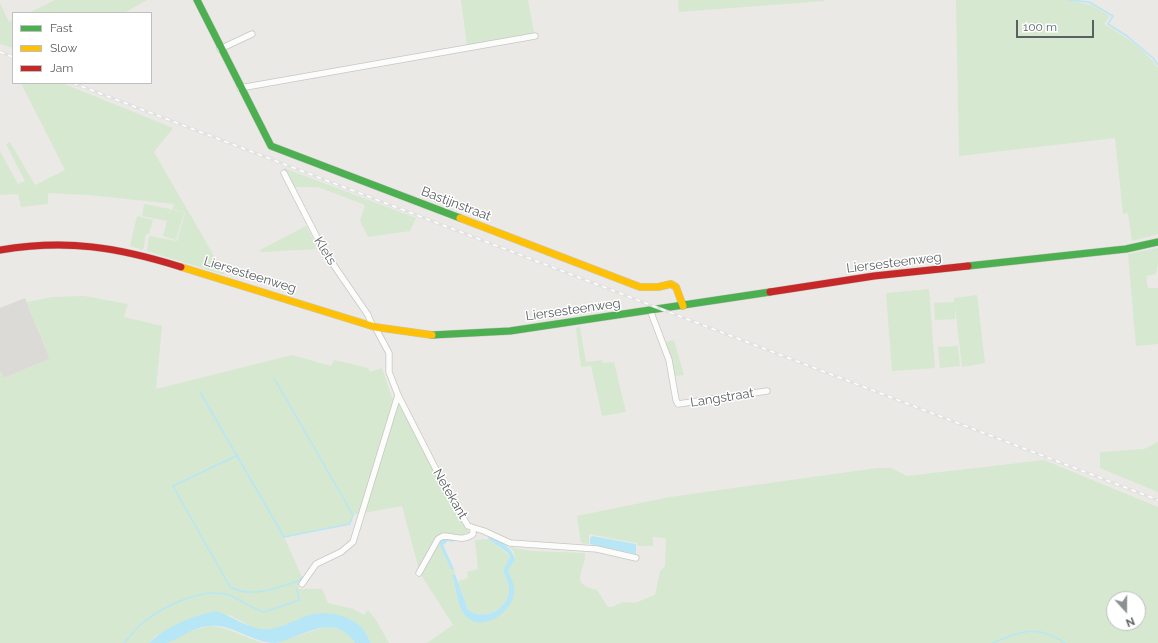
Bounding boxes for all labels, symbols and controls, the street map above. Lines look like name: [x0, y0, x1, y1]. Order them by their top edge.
legend: [12, 12, 152, 84]
scale bar: [1018, 12, 1096, 38]
text: 100 m: [1023, 20, 1057, 34]
text: Fast: [50, 21, 73, 35]
text: Slow: [50, 41, 77, 55]
text: Jam: [50, 61, 73, 75]
street label: Bastijnstraat: [419, 184, 493, 224]
street label: Klets: [310, 234, 340, 268]
street label: Liersesteenweg: [846, 249, 942, 277]
street label: Liersesteenweg: [202, 254, 298, 296]
street label: Liersesteenweg: [525, 296, 621, 324]
street label: Langstraat: [689, 385, 755, 411]
street label: Netekant: [429, 466, 471, 522]
north arrow: [1106, 591, 1146, 631]
text: N: [1124, 614, 1136, 629]

